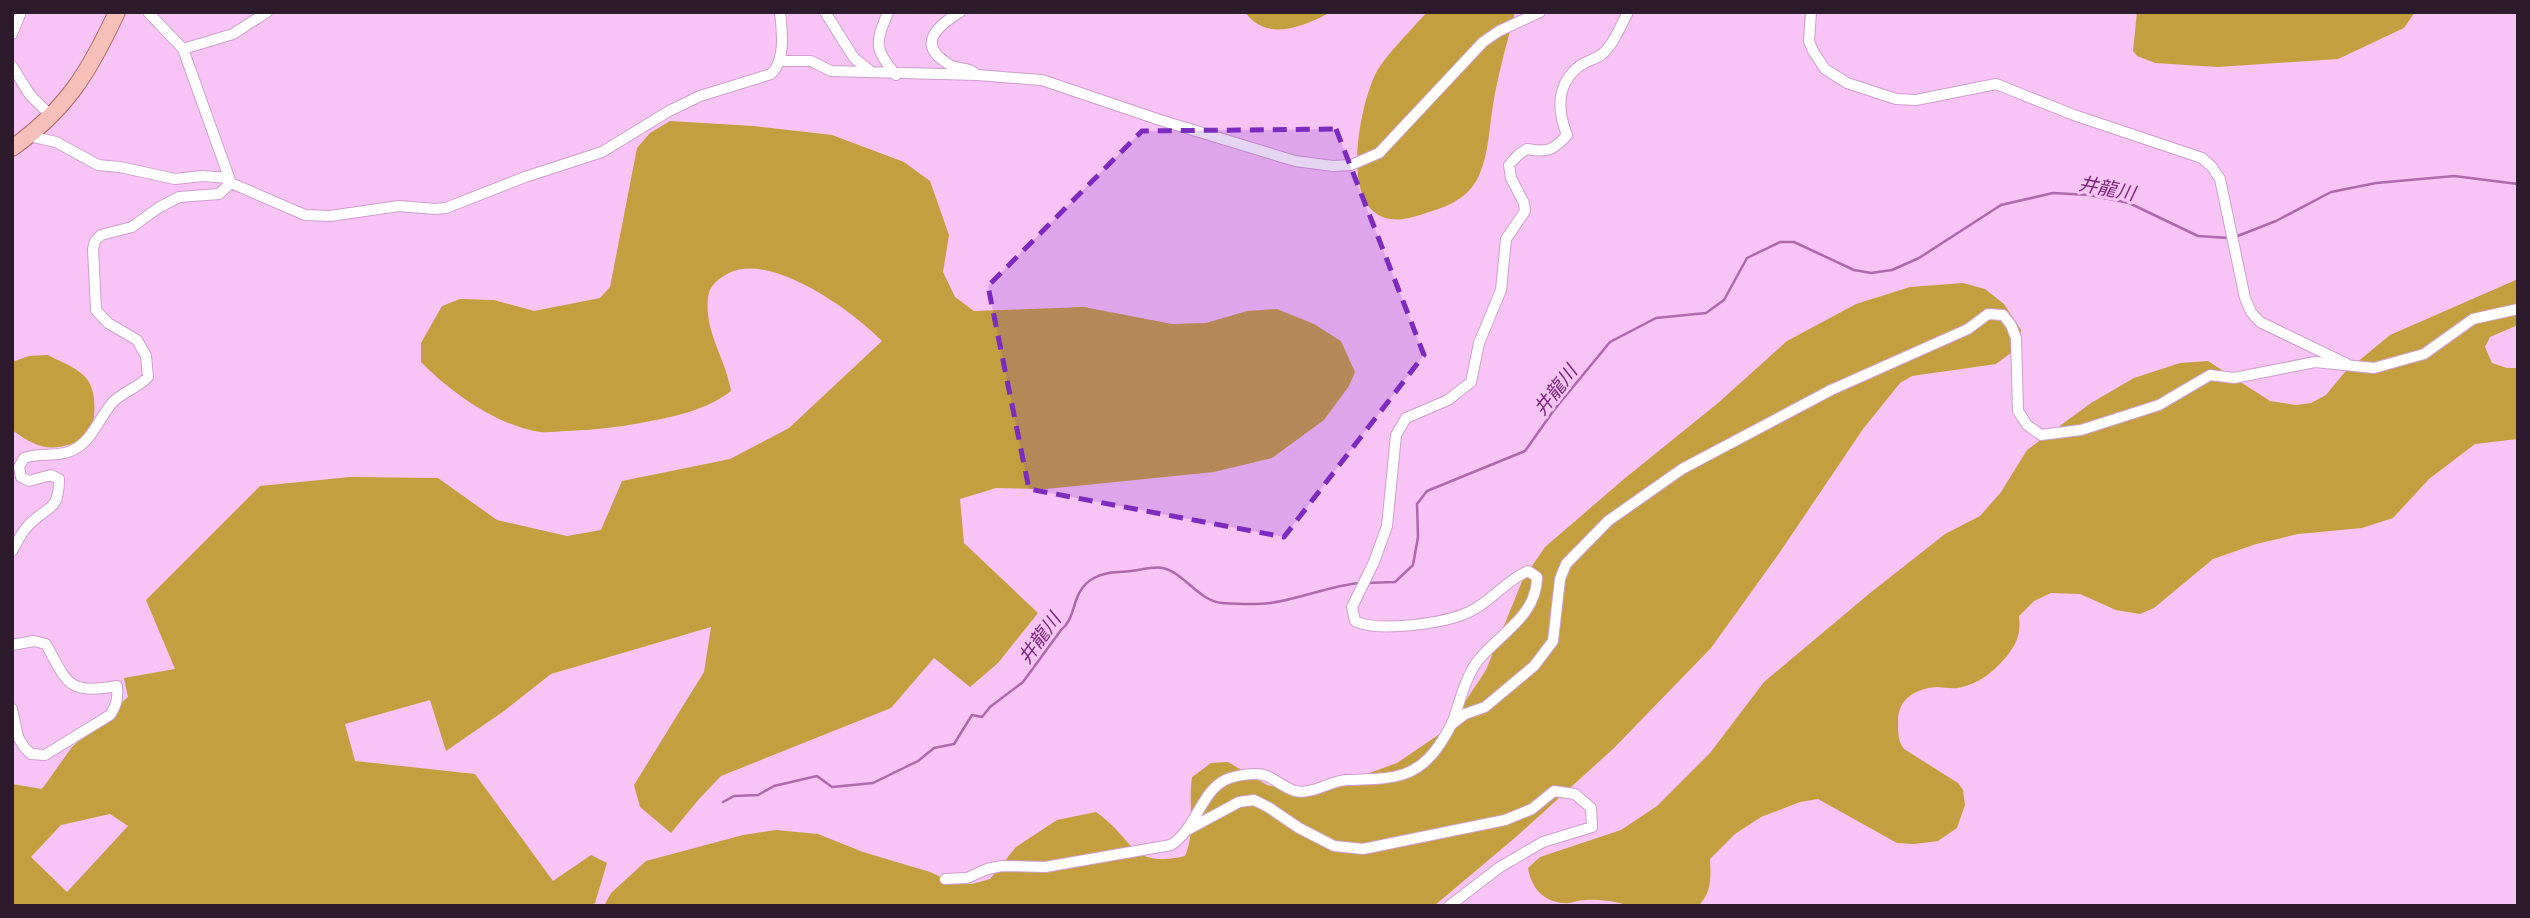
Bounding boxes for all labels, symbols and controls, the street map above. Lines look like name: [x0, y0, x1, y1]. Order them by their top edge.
water label: 井龍川: [2077, 168, 2140, 207]
water label: 井龍川: [1526, 357, 1584, 420]
water label: 井龍川: [1010, 605, 1067, 669]

